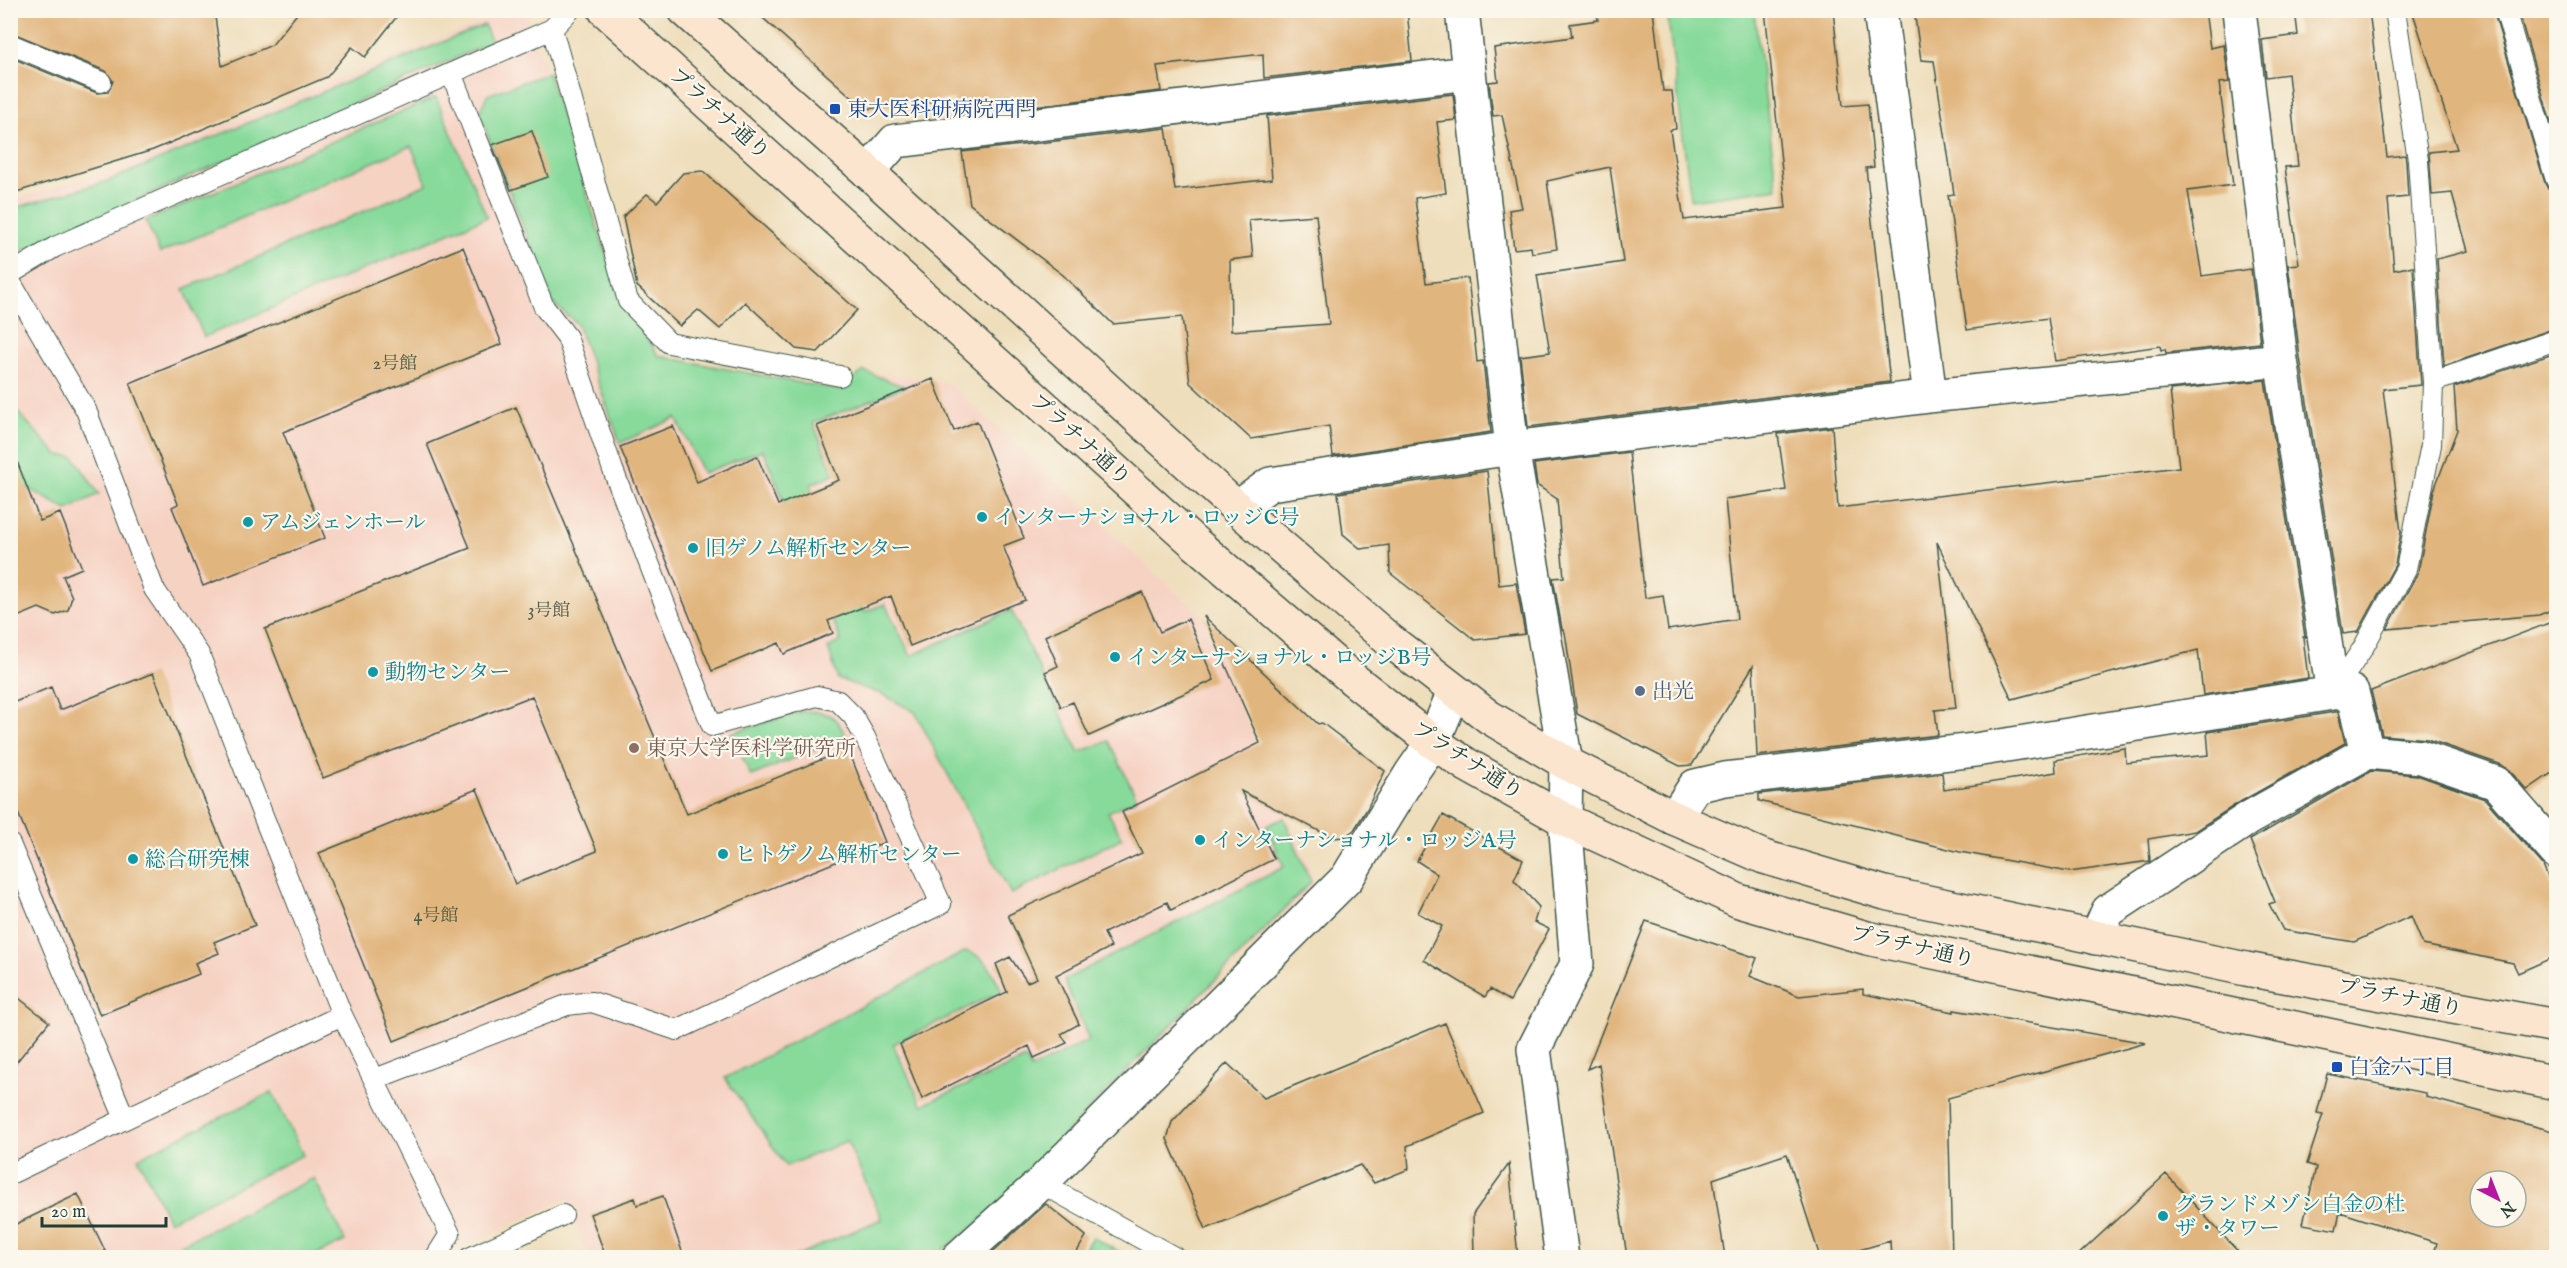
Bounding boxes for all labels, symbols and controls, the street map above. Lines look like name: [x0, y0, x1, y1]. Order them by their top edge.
street label: プラチナ通り: [663, 62, 775, 166]
place label: 東大医科研病院西門: [847, 97, 1036, 124]
marker: 東大医科研病院西門: [828, 102, 842, 116]
house number: 2号館: [373, 353, 417, 376]
street label: プラチナ通り: [1024, 388, 1136, 492]
place label: インターナショナル・ロッジC号: [994, 505, 1300, 532]
place label: アムジェンホール: [260, 510, 426, 537]
marker: インターナショナル・ロッジC号: [975, 510, 989, 524]
marker: アムジェンホール: [241, 515, 255, 529]
place label: 旧ゲノム解析センター: [705, 536, 911, 563]
marker: 旧ゲノム解析センター: [686, 541, 700, 555]
house number: 3号館: [528, 600, 570, 623]
place label: インターナショナル・ロッジB号: [1127, 645, 1432, 672]
marker: インターナショナル・ロッジB号: [1108, 650, 1122, 664]
place label: 動物センター: [385, 660, 510, 687]
marker: 動物センター: [366, 665, 380, 679]
place label: 出光: [1652, 679, 1694, 706]
marker: 出光: [1633, 684, 1647, 698]
street label: プラチナ通り: [1407, 716, 1527, 807]
place label: 東京大学医科学研究所: [646, 736, 856, 763]
marker: 東京大学医科学研究所: [627, 741, 641, 755]
place label: インターナショナル・ロッジA号: [1212, 828, 1517, 855]
marker: インターナショナル・ロッジA号: [1193, 833, 1207, 847]
place label: ヒトゲノム解析センター: [735, 842, 962, 869]
place label: 総合研究棟: [145, 847, 250, 874]
marker: ヒトゲノム解析センター: [716, 847, 730, 861]
marker: 総合研究棟: [126, 852, 140, 866]
house number: 4号館: [414, 905, 458, 928]
street label: プラチナ通り: [1848, 920, 1977, 975]
street label: プラチナ通り: [2335, 973, 2464, 1024]
place label: 白金六丁目: [2349, 1055, 2454, 1082]
marker: 白金六丁目: [2330, 1060, 2344, 1074]
north arrow: [2468, 1169, 2528, 1229]
scale bar: [42, 1190, 166, 1228]
place label: グランドメゾン白金の杜 ザ・タワー: [2175, 1192, 2405, 1243]
text: N: [2495, 1196, 2519, 1221]
text: 20 m: [51, 1201, 86, 1224]
marker: グランドメゾン白金の杜 ザ・タワー: [2156, 1209, 2170, 1223]

